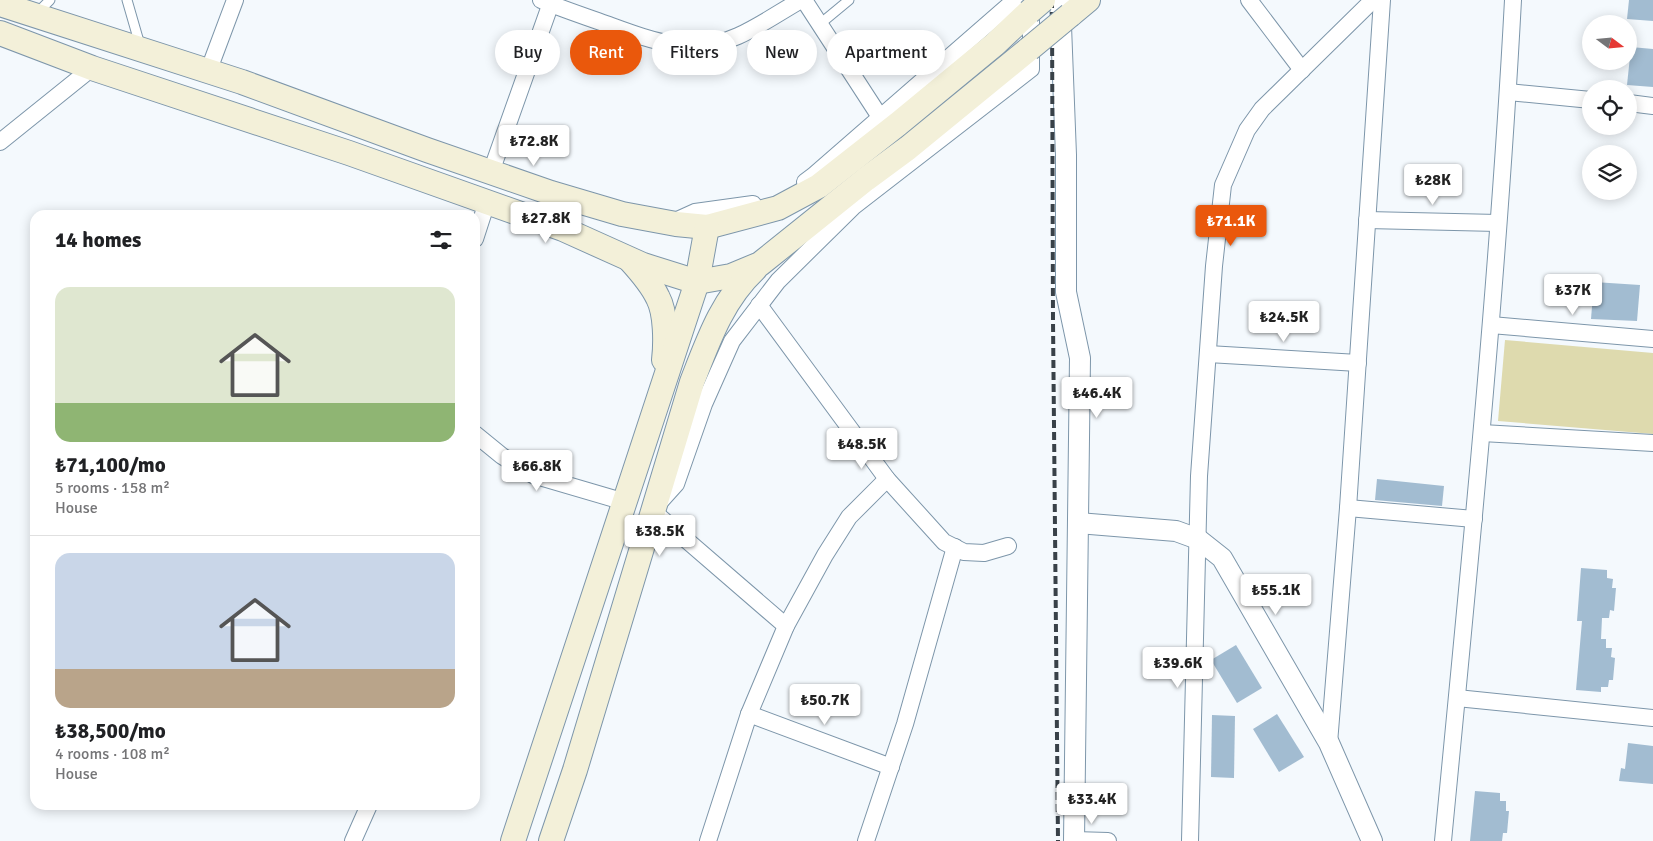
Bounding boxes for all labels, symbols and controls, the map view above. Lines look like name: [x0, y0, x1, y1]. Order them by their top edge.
north arrow: [1582, 15, 1638, 70]
map controls: [1582, 15, 1637, 200]
chip: Buy: [495, 30, 560, 75]
chip: Rent: [570, 30, 642, 75]
chip: Filters: [652, 30, 737, 75]
chip: New: [747, 30, 817, 75]
chip: Apartment: [827, 30, 945, 75]
button: locate: [1582, 80, 1637, 135]
pin: ₺72.8K: [493, 124, 575, 167]
text: ₺72.8K: [509, 131, 559, 151]
button: layers: [1582, 145, 1637, 200]
pin: ₺28K: [1403, 164, 1463, 206]
text: ₺28K: [1415, 170, 1451, 190]
pin: ₺27.8K: [505, 202, 587, 244]
pin: ₺71.1K: [1190, 204, 1272, 247]
text: ₺27.8K: [521, 208, 571, 228]
text: ₺71.1K: [1206, 211, 1256, 231]
icon: filters: [427, 226, 455, 254]
text: 14 homes: [55, 227, 141, 253]
pin: ₺37K: [1543, 274, 1603, 316]
text: ₺37K: [1555, 280, 1591, 300]
pin: ₺24.5K: [1243, 300, 1325, 343]
text: ₺24.5K: [1259, 307, 1309, 327]
icon: home: [210, 320, 300, 410]
pin: ₺46.4K: [1056, 376, 1138, 419]
text: ₺46.4K: [1072, 383, 1122, 403]
pin: ₺48.5K: [821, 428, 903, 470]
text: ₺48.5K: [837, 434, 887, 454]
pin: ₺66.8K: [496, 450, 578, 492]
text: ₺71,100/mo: [55, 452, 166, 478]
text: ₺66.8K: [512, 456, 562, 476]
text: 5 rooms · 158 m²: [55, 478, 170, 498]
text: House: [55, 498, 98, 518]
pin: ₺38.5K: [619, 514, 701, 557]
text: ₺38.5K: [635, 521, 685, 541]
pin: ₺55.1K: [1235, 574, 1317, 616]
text: ₺55.1K: [1251, 580, 1301, 600]
icon: home: [210, 585, 300, 675]
pin: ₺39.6K: [1137, 646, 1219, 689]
text: ₺39.6K: [1153, 653, 1203, 673]
pin: ₺50.7K: [784, 684, 866, 726]
text: ₺50.7K: [800, 690, 850, 710]
text: ₺38,500/mo: [55, 718, 166, 744]
text: 4 rooms · 108 m²: [55, 744, 170, 764]
text: House: [55, 764, 98, 784]
pin: ₺33.4K: [1051, 782, 1133, 825]
text: ₺33.4K: [1067, 789, 1117, 809]

